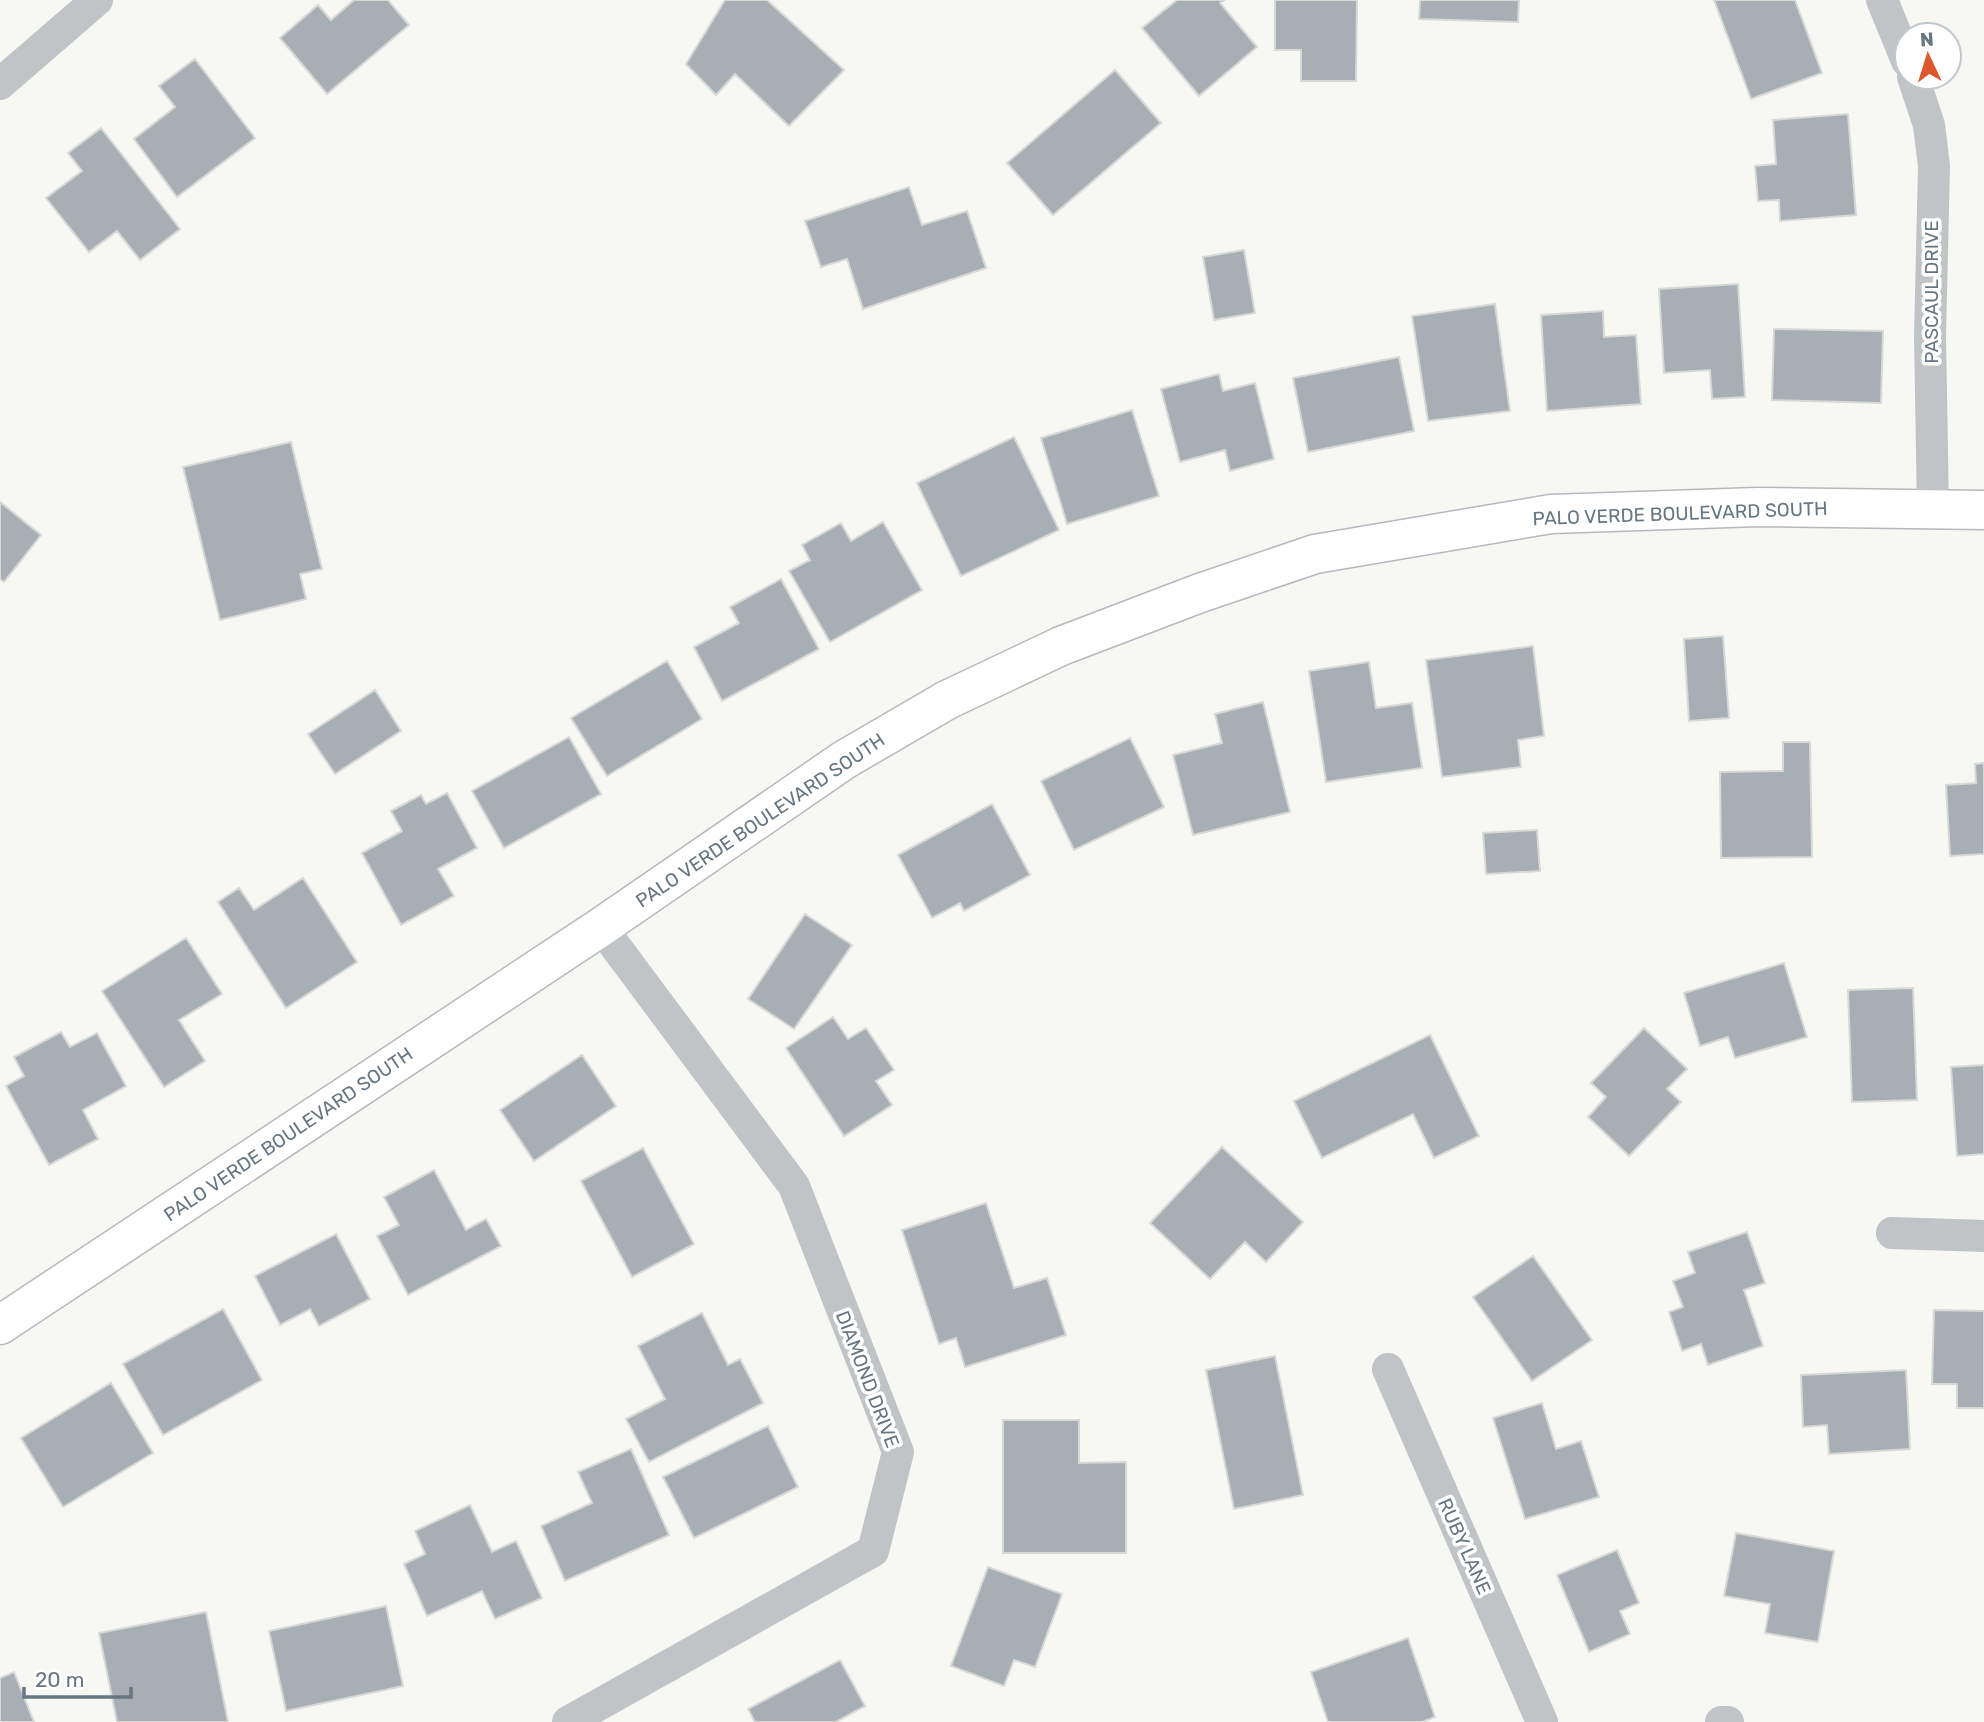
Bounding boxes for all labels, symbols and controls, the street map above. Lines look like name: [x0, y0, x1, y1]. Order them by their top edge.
north arrow: [1893, 21, 1963, 91]
text: N: [1919, 28, 1934, 51]
street label: PASCAUL DRIVE: [1920, 220, 1943, 364]
street label: PALO VERDE BOULEVARD SOUTH: [1532, 497, 1828, 530]
street label: PALO VERDE BOULEVARD SOUTH: [631, 728, 889, 913]
street label: PALO VERDE BOULEVARD SOUTH: [159, 1042, 417, 1227]
street label: DIAMOND DRIVE: [831, 1308, 904, 1451]
street label: RUBY LANE: [1433, 1495, 1496, 1598]
scale bar: [24, 1656, 131, 1700]
text: 20 m: [35, 1667, 84, 1692]

